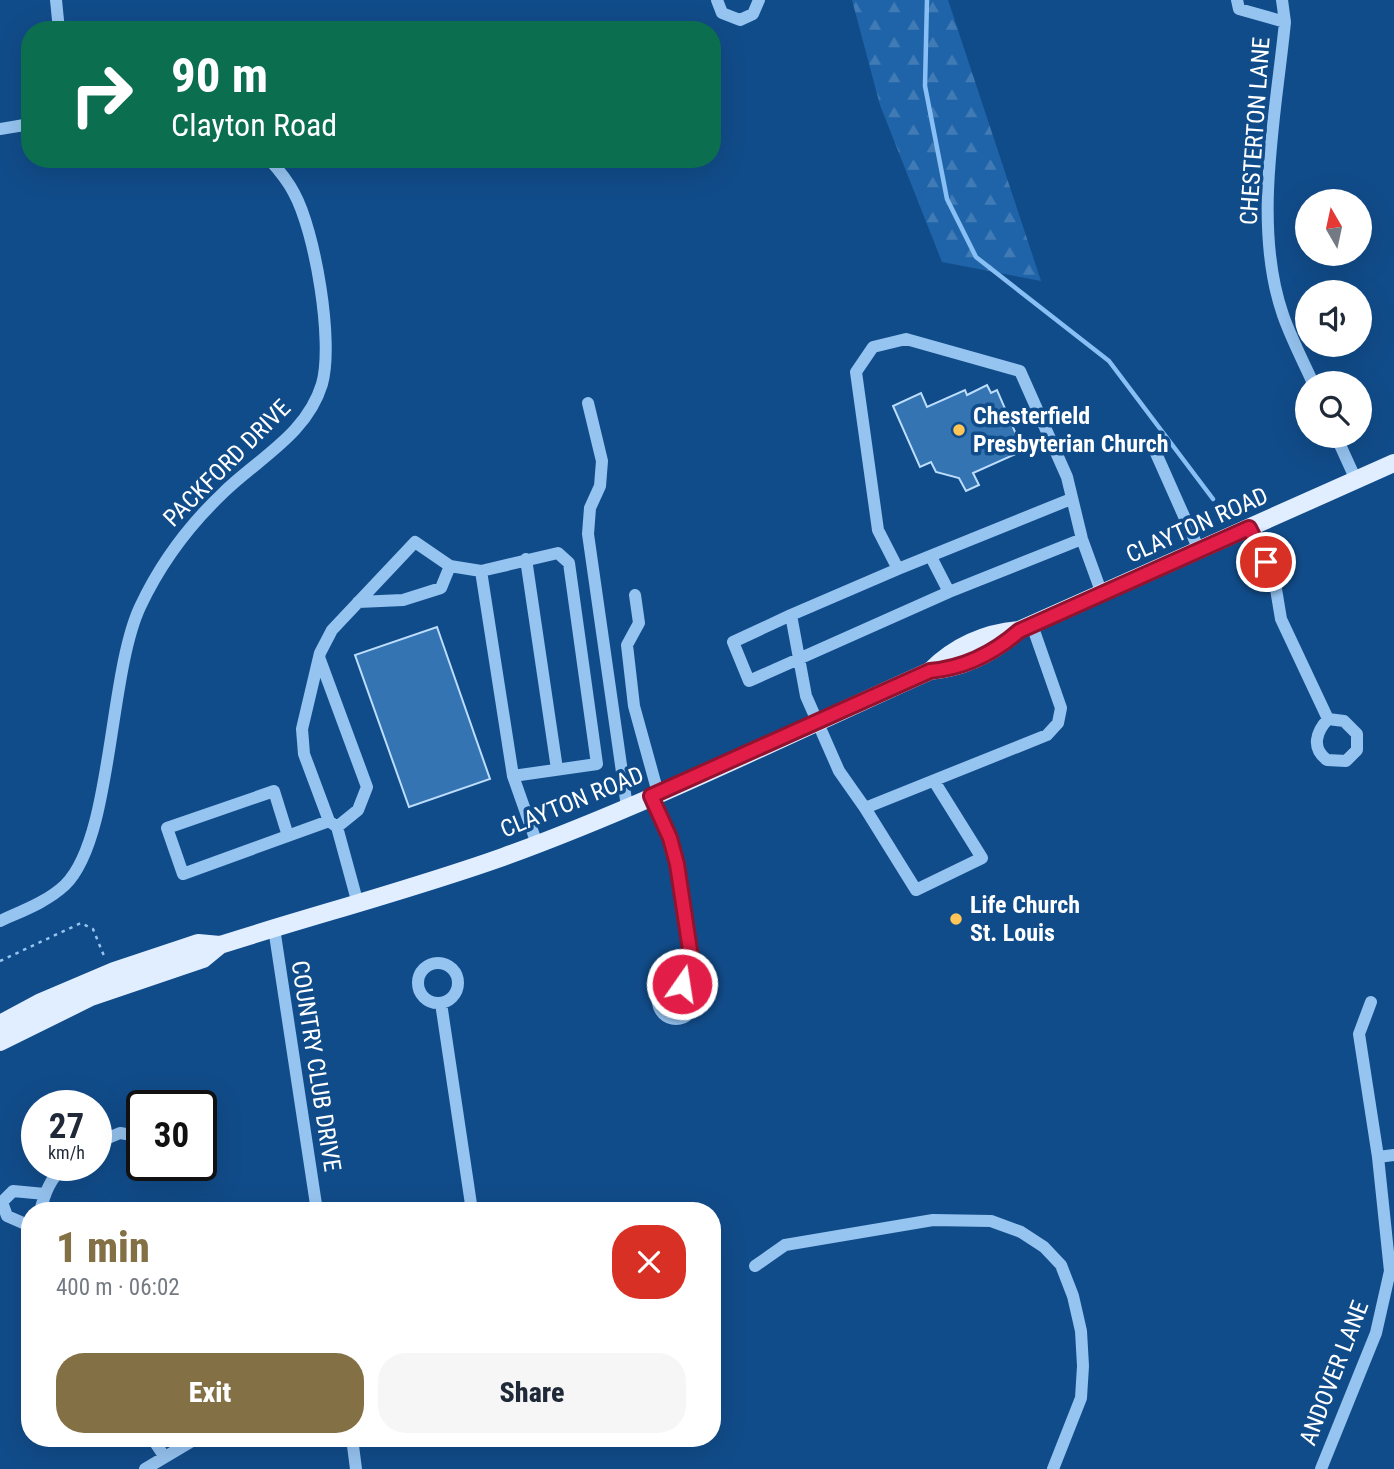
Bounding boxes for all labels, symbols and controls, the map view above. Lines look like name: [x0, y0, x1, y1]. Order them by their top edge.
street label: CHESTERTON LANE: [1234, 36, 1276, 226]
text: 90 m: [171, 47, 268, 104]
icon: right: [56, 49, 147, 140]
text: Clayton Road: [171, 106, 337, 144]
north arrow: [1295, 189, 1372, 266]
map controls: [1295, 189, 1372, 448]
button: sound: [1295, 280, 1372, 357]
button: search: [1295, 371, 1372, 448]
street label: PACKFORD DRIVE: [158, 394, 296, 532]
place label: Chesterfield Presbyterian Church: [973, 402, 1169, 458]
marker: Chesterfield Presbyterian Church: [951, 422, 967, 438]
street label: CLAYTON ROAD: [1122, 481, 1272, 569]
pin: [1236, 532, 1296, 592]
icon: arrive: [1247, 543, 1285, 581]
street label: CLAYTON ROAD: [496, 761, 648, 843]
place label: Life Church St. Louis: [970, 891, 1080, 947]
marker: Life Church St. Louis: [948, 911, 964, 927]
position arrow: [645, 947, 719, 1021]
street label: COUNTRY CLUB DRIVE: [286, 959, 347, 1173]
speed limit sign: 30: [126, 1090, 217, 1181]
text: 27: [49, 1106, 84, 1147]
text: km/h: [48, 1142, 85, 1163]
text: 1 min: [56, 1223, 150, 1272]
button: close: [612, 1225, 686, 1299]
text: 400 m · 06:02: [56, 1274, 180, 1301]
street label: ANDOVER LANE: [1294, 1297, 1374, 1449]
button: Exit: [56, 1353, 364, 1433]
button: Share: [378, 1353, 686, 1433]

